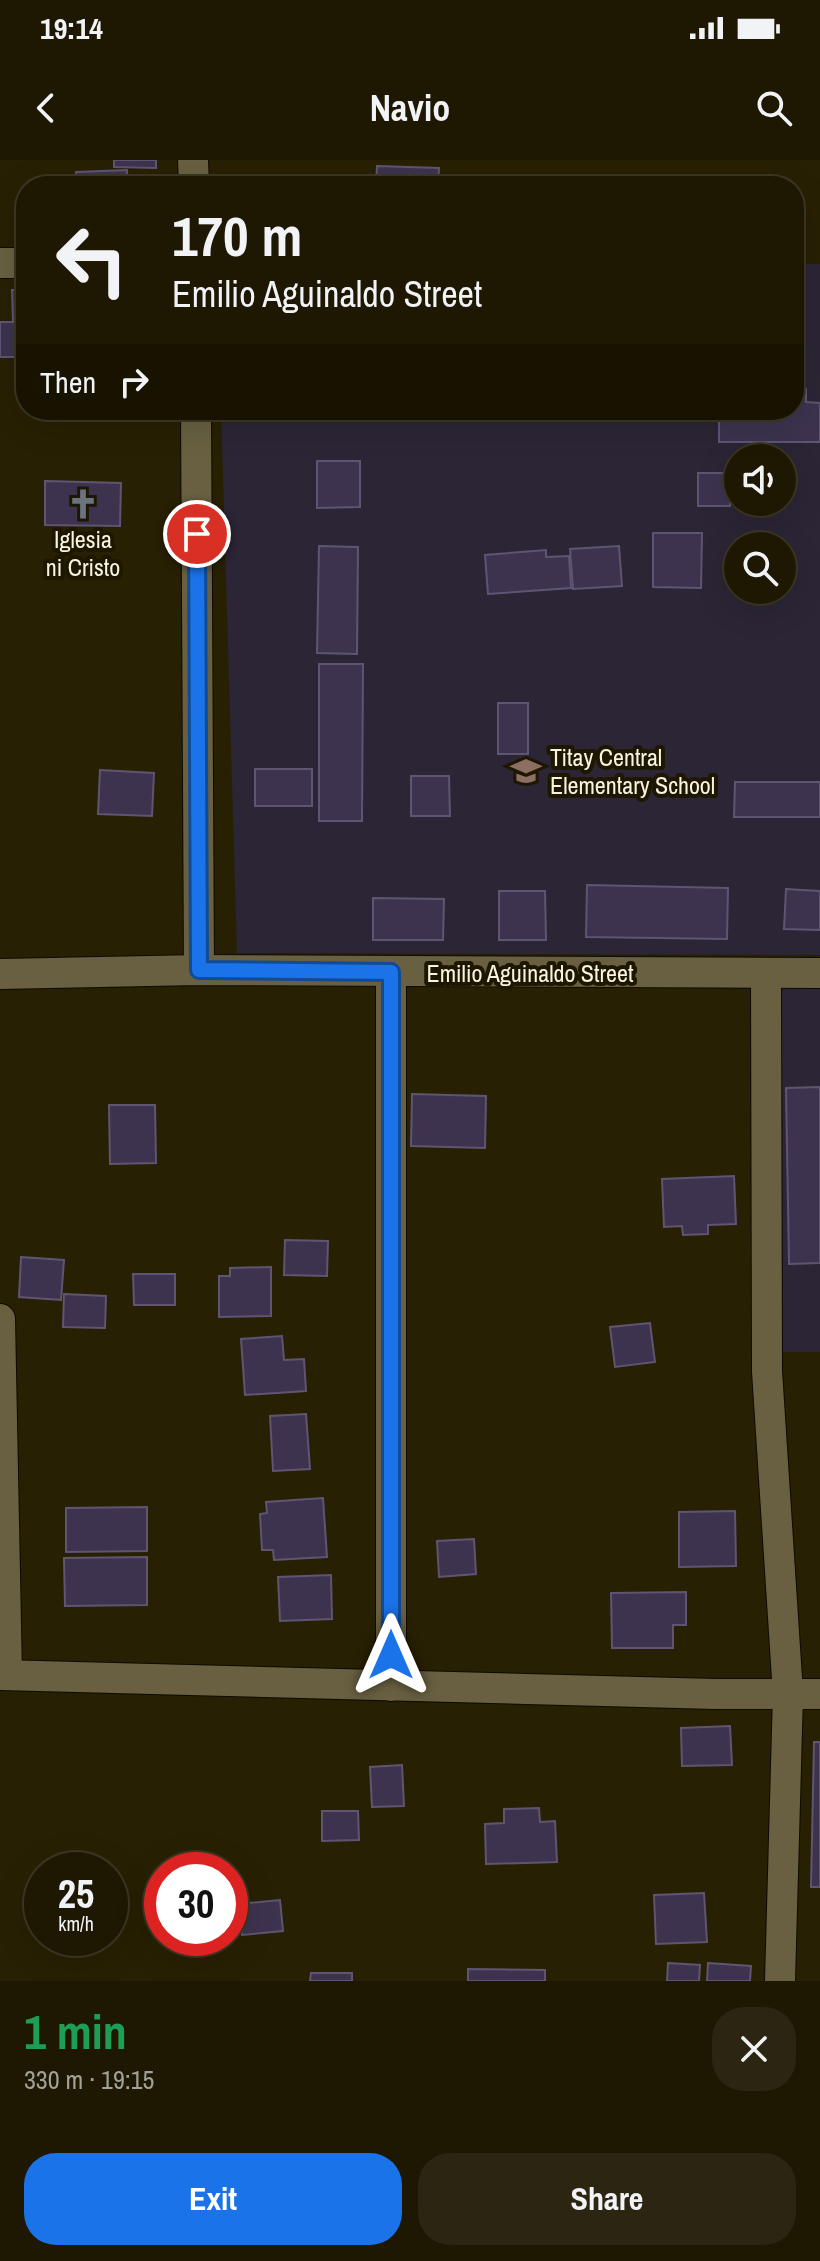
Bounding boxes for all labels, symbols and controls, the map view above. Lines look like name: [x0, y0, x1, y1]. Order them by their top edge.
text: 19:14: [40, 8, 103, 48]
text: Navio: [370, 84, 450, 132]
icon: back: [24, 86, 68, 130]
icon: search: [752, 86, 796, 130]
text: 170 m: [172, 198, 302, 273]
icon: left: [40, 208, 144, 312]
text: Emilio Aguinaldo Street: [172, 270, 482, 318]
icon: right: [112, 360, 156, 404]
text: Then: [40, 362, 96, 402]
map controls: [724, 444, 796, 604]
button: sound: [724, 444, 796, 516]
church icon: Iglesia ni Cristo: [66, 487, 100, 521]
pin: [163, 500, 231, 568]
icon: arrive: [175, 512, 219, 556]
place label: Iglesia ni Cristo: [46, 523, 120, 583]
button: search: [724, 532, 796, 604]
place label: Titay Central Elementary School: [550, 741, 715, 801]
school or university icon: Titay Central Elementary School: [509, 754, 543, 788]
street label: Emilio Aguinaldo Street: [427, 957, 634, 989]
position arrow: [349, 1613, 433, 1697]
speed limit sign: 30: [144, 1852, 248, 1956]
text: 25: [58, 1867, 94, 1920]
text: km/h: [58, 1910, 94, 1937]
text: 1 min: [24, 1999, 127, 2064]
button: close: [712, 2007, 796, 2091]
text: 330 m · 19:15: [24, 2062, 154, 2097]
button: Exit: [24, 2153, 402, 2245]
button: Share: [418, 2153, 796, 2245]

